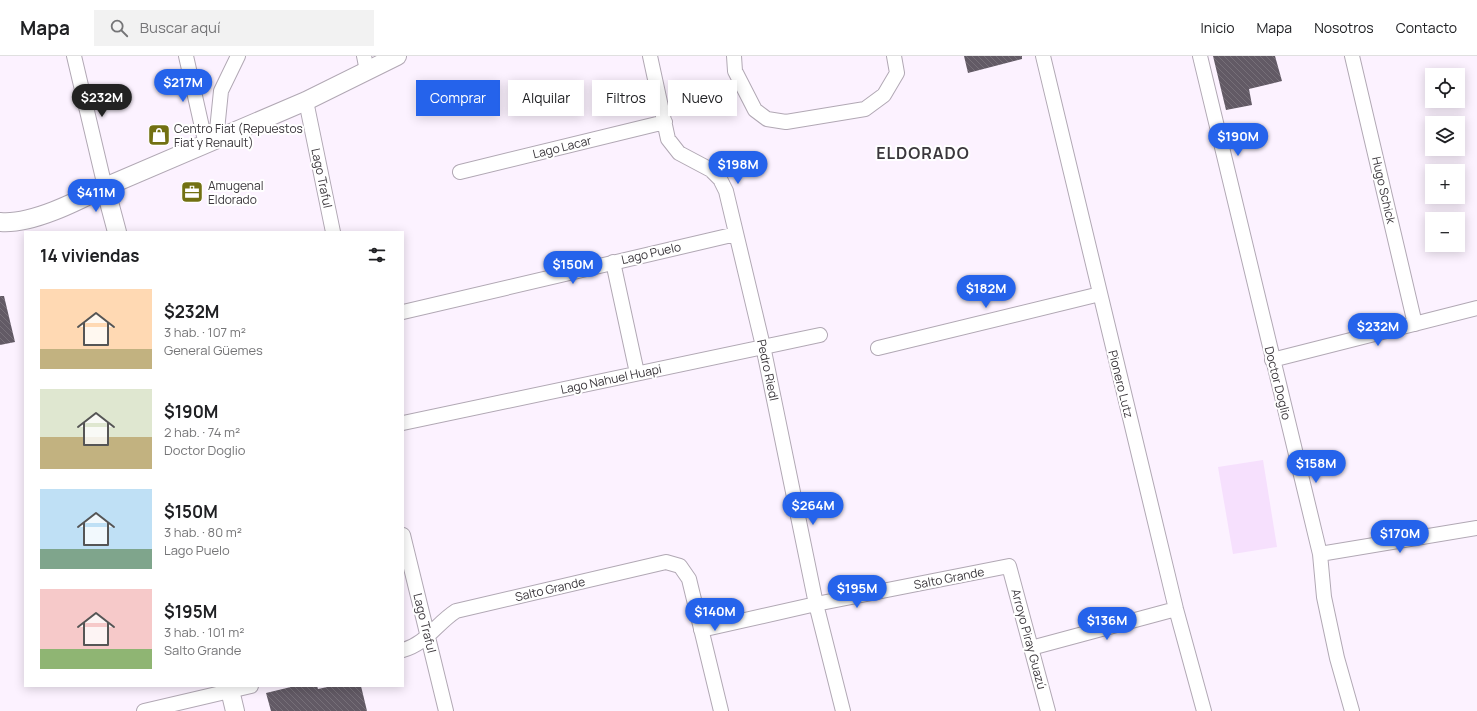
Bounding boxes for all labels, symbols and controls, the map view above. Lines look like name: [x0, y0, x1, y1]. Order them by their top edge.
search box: [94, 10, 374, 46]
text: Mapa: [20, 15, 70, 41]
icon: search: [108, 17, 130, 39]
text: Buscar aquí: [140, 17, 220, 38]
text: Inicio: [1201, 18, 1235, 37]
text: Mapa: [1257, 18, 1292, 37]
text: Nosotros: [1314, 18, 1374, 37]
text: Contacto: [1396, 18, 1457, 37]
map controls: [1425, 68, 1465, 252]
button: locate: [1425, 68, 1465, 108]
pin: $217M: [155, 69, 211, 103]
text: $217M: [163, 73, 203, 91]
chip: Comprar: [416, 80, 500, 116]
chip: Alquilar: [508, 80, 584, 116]
chip: Filtros: [592, 80, 660, 116]
chip: Nuevo: [668, 80, 737, 116]
pin: $232M: [74, 84, 130, 118]
text: $232M: [81, 88, 123, 106]
button: layers: [1425, 116, 1465, 156]
place label: Centro Fiat (Repuestos Fiat y Renault): [174, 120, 303, 151]
shop icon: Centro Fiat (Repuestos Fiat y Renault): [146, 122, 172, 148]
pin: $190M: [1210, 123, 1266, 157]
text: $190M: [1217, 127, 1259, 145]
street label: Lago Lacar: [531, 131, 594, 162]
district label: ELDORADO: [876, 142, 970, 164]
street label: Lago Traful: [307, 146, 337, 210]
pin: $198M: [710, 151, 766, 185]
text: $198M: [717, 155, 759, 173]
street label: Hugo Schick: [1368, 155, 1400, 226]
button: +: [1425, 164, 1465, 204]
place label: Amugenal Eldorado: [208, 177, 263, 208]
pin: $411M: [68, 179, 124, 213]
office icon: Amugenal Eldorado: [179, 179, 205, 205]
text: $411M: [77, 183, 115, 201]
button: −: [1425, 212, 1465, 252]
street label: Lago Puelo: [620, 238, 682, 268]
text: 14 viviendas: [40, 244, 140, 267]
icon: filters: [366, 244, 388, 266]
pin: $150M: [545, 251, 601, 285]
text: $150M: [552, 255, 594, 273]
pin: $182M: [958, 275, 1014, 309]
text: $182M: [966, 279, 1006, 297]
text: $232M: [164, 300, 219, 323]
icon: home: [72, 305, 120, 353]
pin: $232M: [1350, 313, 1406, 347]
text: $232M: [1357, 317, 1399, 335]
text: 3 hab. · 107 m²: [164, 323, 246, 341]
street label: Pedro Riedl: [753, 338, 783, 402]
text: General Güemes: [164, 341, 263, 359]
street label: Doctor Doglio: [1261, 344, 1295, 422]
street label: Pionero Lutz: [1104, 348, 1138, 420]
street label: Lago Nahuel Huapi: [559, 360, 663, 398]
text: $190M: [164, 400, 218, 423]
icon: home: [72, 405, 120, 453]
text: 2 hab. · 74 m²: [164, 423, 240, 441]
text: Doctor Doglio: [164, 441, 245, 459]
pin: $158M: [1288, 450, 1344, 484]
text: $158M: [1296, 454, 1336, 472]
pin: $264M: [785, 492, 841, 526]
text: $264M: [791, 496, 835, 514]
text: $150M: [164, 500, 218, 523]
icon: home: [72, 505, 120, 553]
pin: $170M: [1372, 520, 1428, 554]
text: 3 hab. · 80 m²: [164, 523, 242, 541]
text: $170M: [1380, 524, 1420, 542]
text: Lago Puelo: [164, 541, 230, 559]
street label: Salto Grande: [912, 563, 986, 593]
street label: Salto Grande: [513, 573, 587, 605]
pin: $195M: [829, 575, 885, 609]
text: $195M: [837, 579, 877, 597]
street label: Arroyo Piray Guazú: [1007, 587, 1051, 691]
street label: Lago Traful: [409, 591, 441, 655]
pin: $140M: [687, 598, 743, 632]
text: $195M: [164, 600, 217, 623]
text: $140M: [694, 602, 736, 620]
icon: home: [72, 605, 120, 653]
pin: $136M: [1079, 607, 1135, 641]
text: $136M: [1087, 611, 1127, 629]
text: 3 hab. · 101 m²: [164, 623, 245, 641]
text: Salto Grande: [164, 641, 241, 659]

